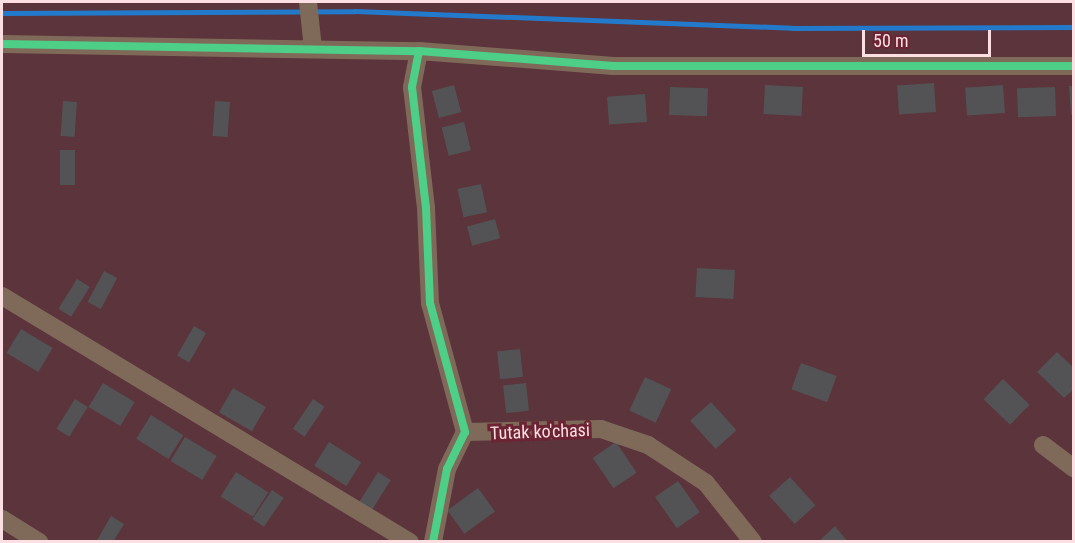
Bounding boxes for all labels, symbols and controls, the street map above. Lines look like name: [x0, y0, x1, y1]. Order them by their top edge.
scale bar: [865, 18, 994, 56]
text: 50 m: [873, 30, 908, 51]
street label: Tutak ko'chasi: [490, 419, 590, 445]

